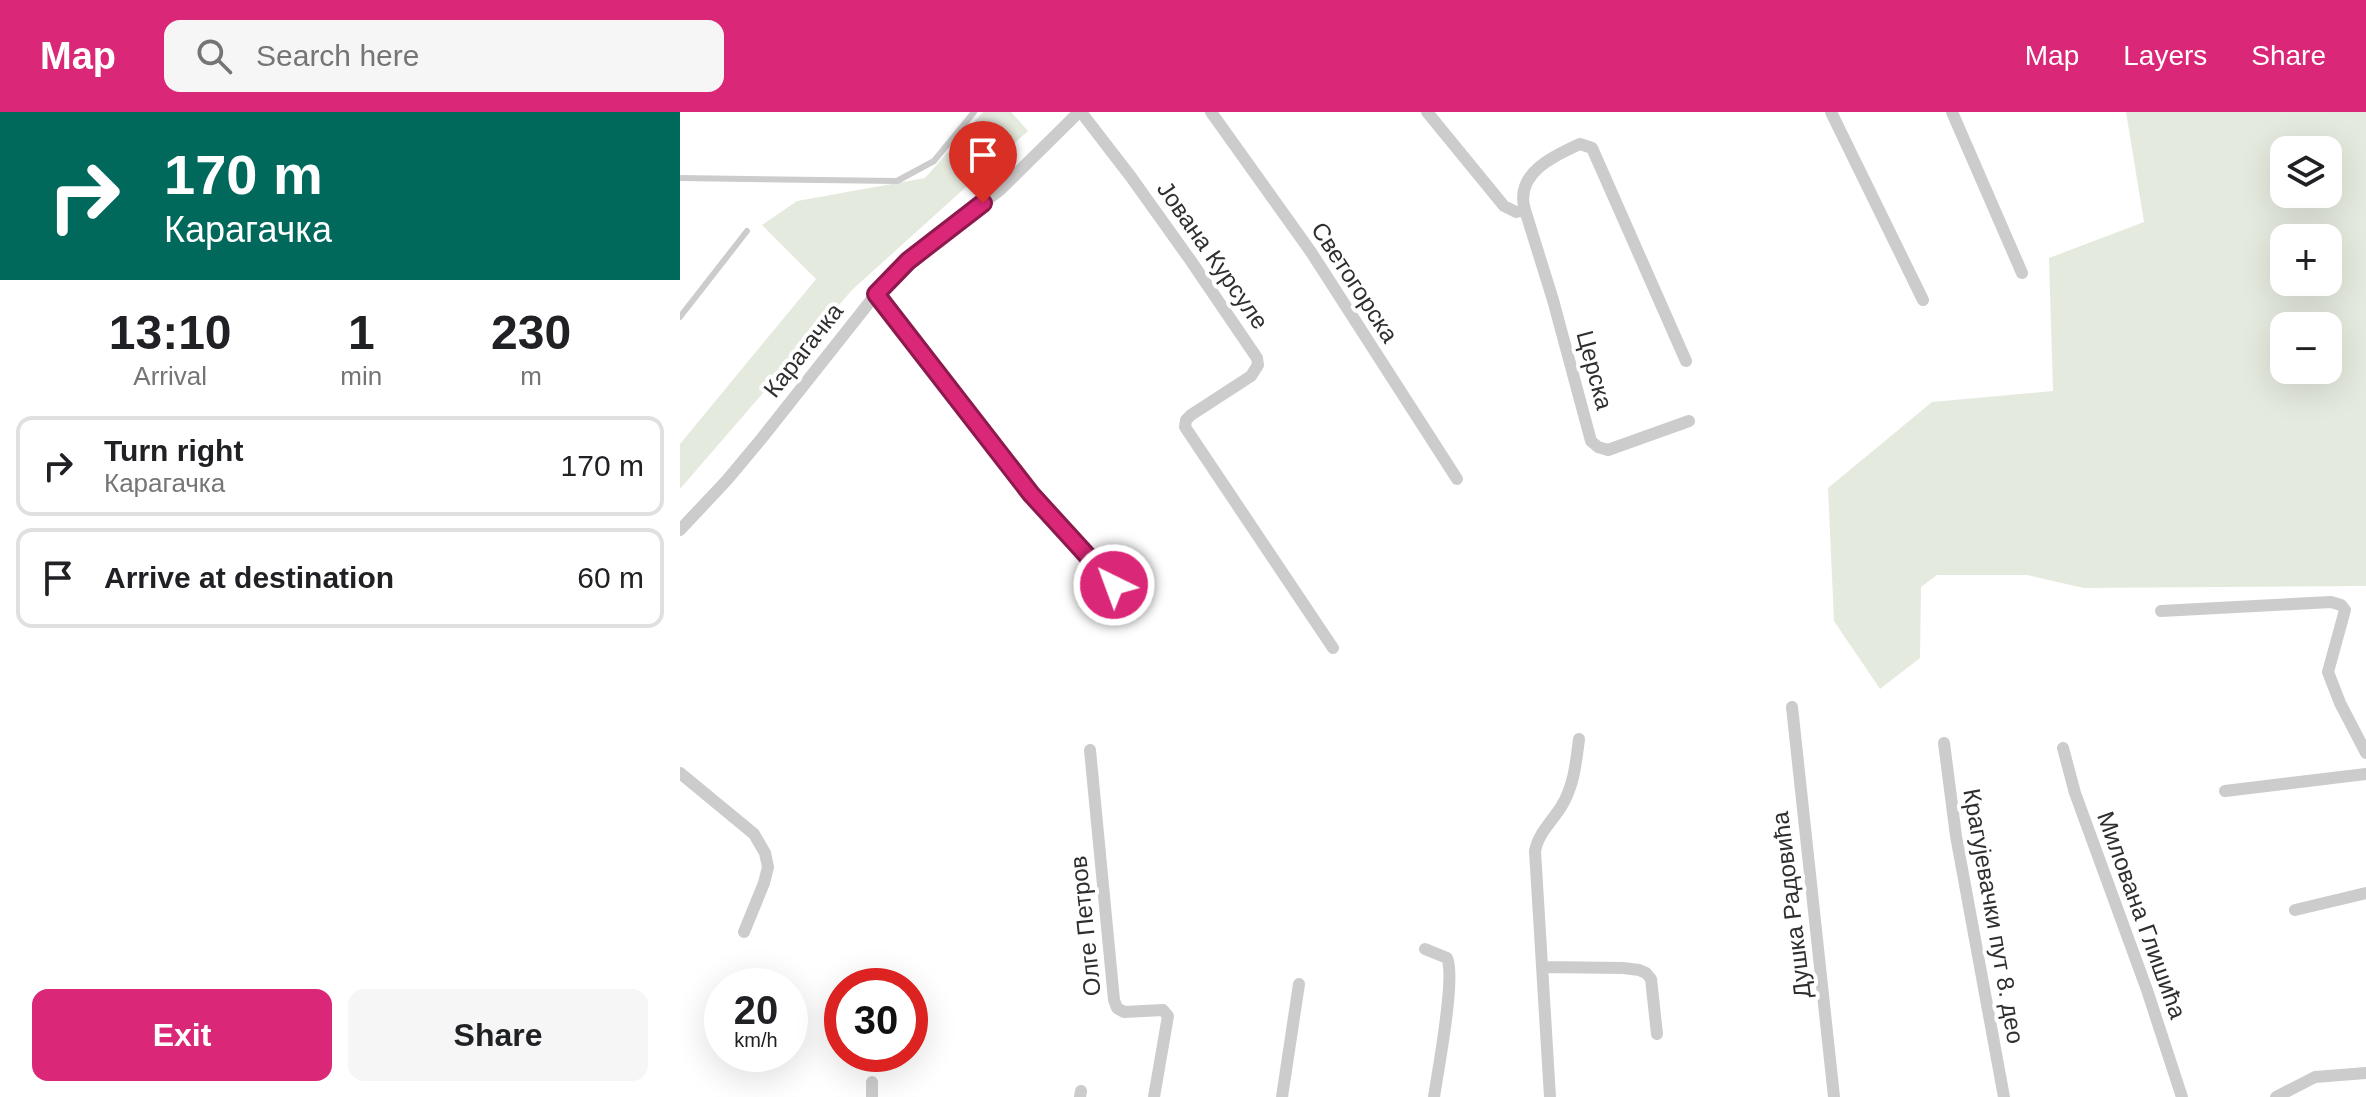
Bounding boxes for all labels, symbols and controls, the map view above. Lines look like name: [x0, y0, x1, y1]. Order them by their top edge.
search box: [164, 20, 724, 92]
icon: search: [192, 34, 236, 78]
text: Map: [40, 35, 116, 77]
text: Search here: [256, 39, 419, 72]
text: Map: [2025, 40, 2079, 71]
text: Layers: [2123, 40, 2207, 71]
text: Share: [2251, 40, 2326, 71]
pin: [949, 121, 1017, 203]
icon: arrive: [961, 133, 1005, 177]
map controls: [2270, 136, 2342, 384]
button: layers: [2270, 136, 2342, 208]
text: 170 m: [164, 143, 323, 206]
icon: right: [32, 144, 136, 248]
street label: Јована Курсуле: [1152, 176, 1274, 334]
text: Карагачка: [164, 209, 332, 250]
street label: Светогорска: [1306, 217, 1404, 348]
button: +: [2270, 224, 2342, 296]
street label: Карагачка: [758, 297, 848, 402]
text: 13:10: [109, 306, 232, 359]
text: 1: [348, 306, 375, 359]
text: 230: [491, 306, 571, 359]
button: −: [2270, 312, 2342, 384]
street label: Церска: [1572, 327, 1619, 413]
text: Arrival: [133, 361, 207, 391]
text: min: [340, 361, 382, 391]
text: m: [520, 361, 542, 391]
text: Turn right: [104, 434, 243, 467]
icon: right: [36, 444, 80, 488]
text: 170 m: [561, 449, 644, 482]
text: Карагачка: [104, 468, 225, 498]
position arrow: [1072, 543, 1156, 627]
icon: arrive: [36, 556, 80, 600]
text: Arrive at destination: [104, 561, 394, 594]
text: 60 m: [577, 561, 644, 594]
street label: Крагујевачки пут 8. део: [1958, 786, 2030, 1046]
street label: Милована Глишића: [2092, 808, 2192, 1023]
street label: Душка Радовића: [1766, 809, 1816, 1000]
street label: Олге Петров: [1064, 855, 1106, 997]
speed limit sign: 30: [824, 968, 928, 1072]
text: 20: [734, 988, 778, 1032]
button: Exit: [32, 989, 332, 1081]
button: Share: [348, 989, 648, 1081]
text: km/h: [734, 1029, 778, 1051]

